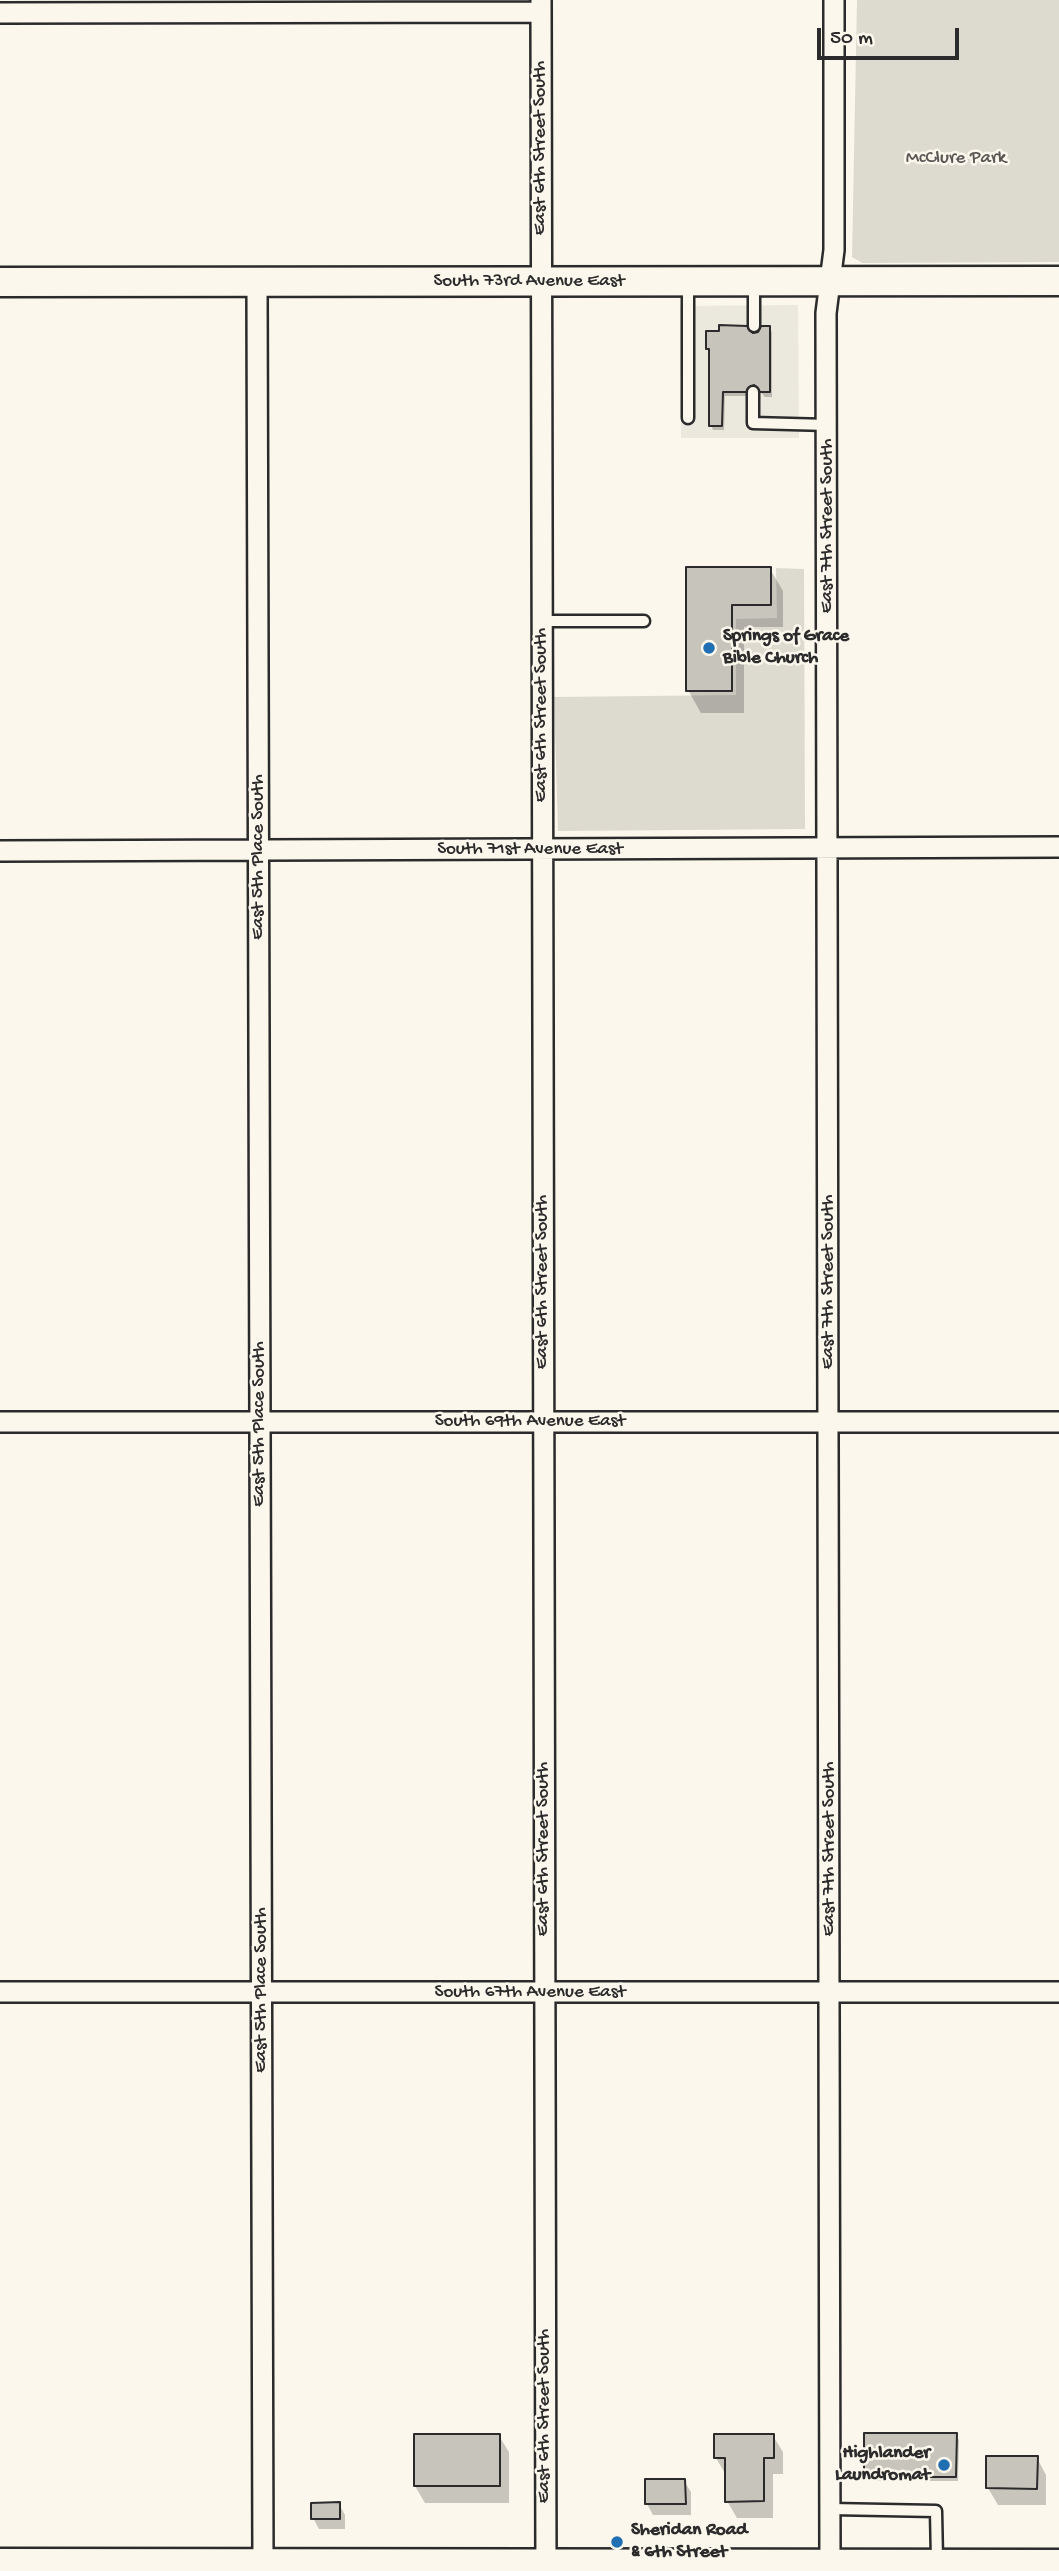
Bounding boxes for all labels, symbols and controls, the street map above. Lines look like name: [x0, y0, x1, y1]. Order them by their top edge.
scale bar: [821, 14, 963, 58]
text: 50 m: [830, 27, 873, 52]
street label: East 6th Street South: [530, 61, 552, 235]
park label: McClure Park: [906, 148, 1006, 170]
street label: South 73rd Avenue East: [434, 271, 624, 293]
street label: East 7th Street South: [817, 439, 839, 613]
place label: Springs of Grace Bible Church: [723, 626, 849, 670]
street label: East 6th Street South: [531, 628, 553, 802]
marker: Springs of Grace Bible Church: [701, 640, 717, 656]
street label: East 5th Place South: [248, 774, 270, 940]
street label: South 71st Avenue East: [437, 839, 623, 861]
street label: East 6th Street South: [532, 1195, 554, 1369]
street label: East 7th Street South: [818, 1195, 840, 1369]
street label: East 5th Place South: [249, 1341, 271, 1507]
street label: South 69th Avenue East: [435, 1411, 625, 1433]
street label: East 6th Street South: [533, 1762, 555, 1936]
street label: East 7th Street South: [819, 1762, 841, 1936]
street label: East 5th Place South: [251, 1907, 273, 2073]
street label: South 67th Avenue East: [435, 1982, 625, 2004]
street label: East 6th Street South: [534, 2329, 556, 2503]
place label: Highlander Laundromat: [835, 2443, 930, 2487]
marker: Highlander Laundromat: [936, 2457, 952, 2473]
place label: Sheridan Road & 6th Street: [631, 2520, 747, 2564]
marker: Sheridan Road & 6th Street: [609, 2534, 625, 2550]

